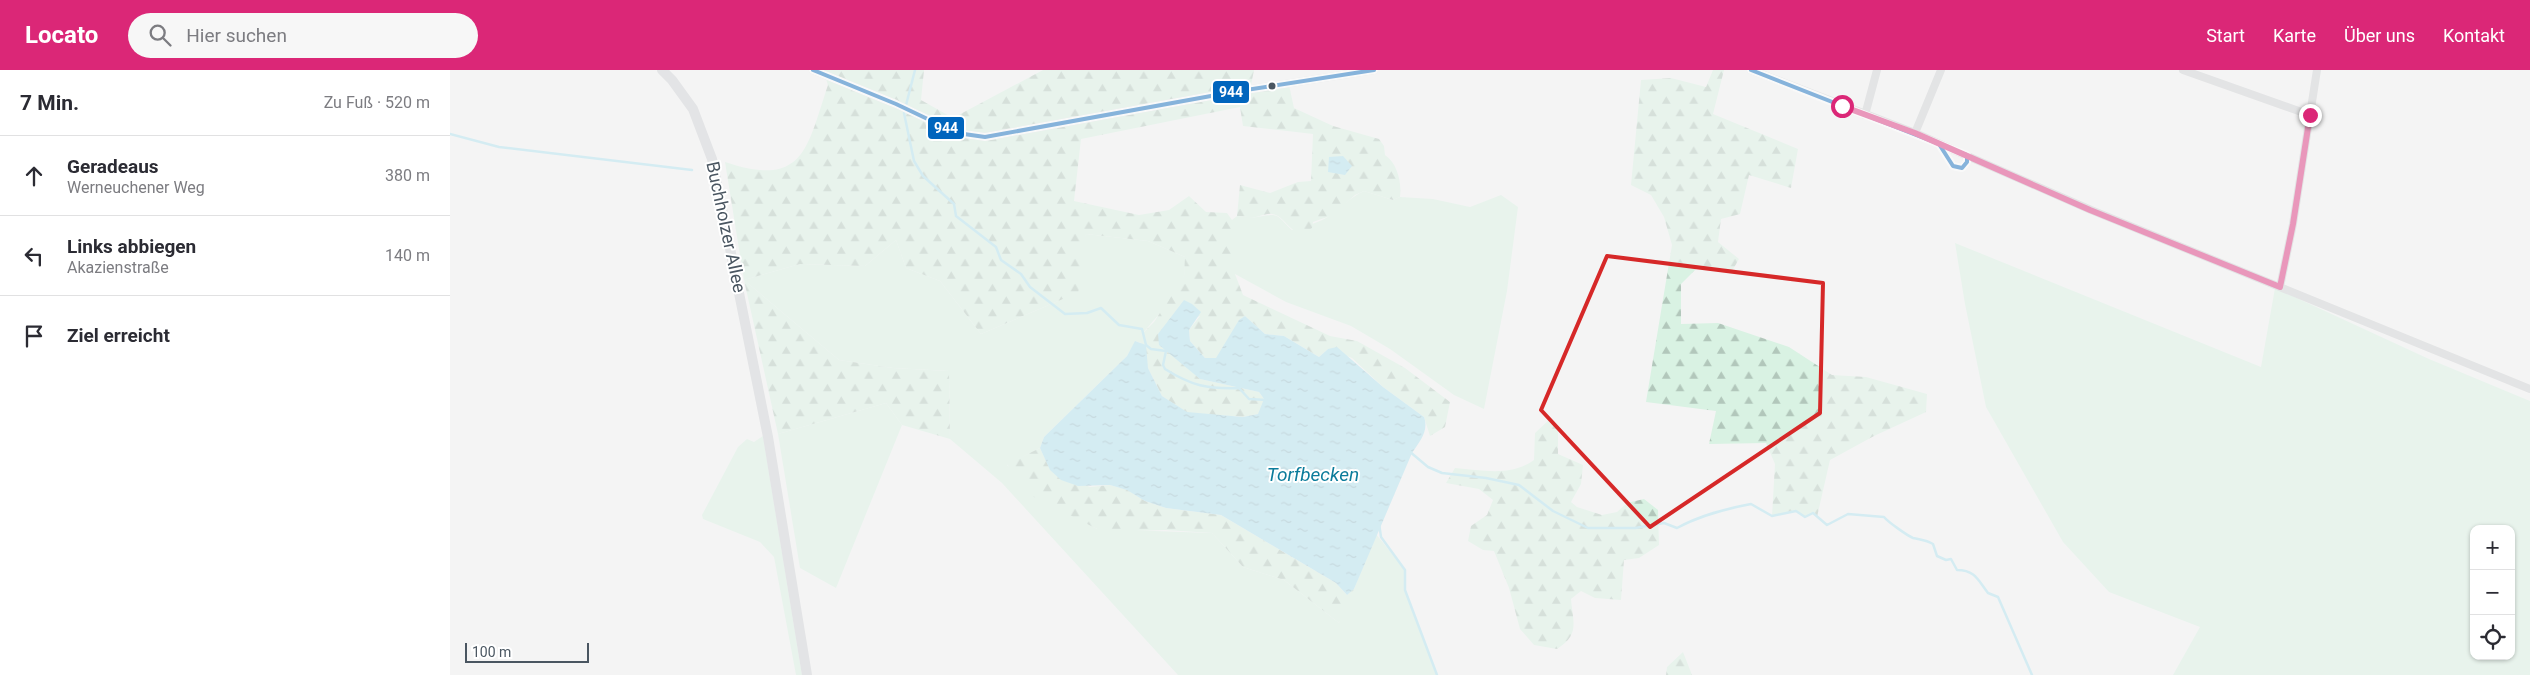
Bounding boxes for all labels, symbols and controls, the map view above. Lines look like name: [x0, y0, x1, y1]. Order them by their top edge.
search box: [128, 13, 478, 58]
text: Locato: [25, 21, 98, 49]
icon: search: [146, 21, 174, 49]
text: Hier suchen: [186, 24, 287, 47]
text: Start: [2206, 25, 2245, 46]
text: Karte: [2273, 25, 2316, 46]
text: Über uns: [2344, 25, 2415, 46]
text: Kontakt: [2443, 25, 2505, 46]
line badge: 944: [1212, 80, 1250, 104]
unlabelled marker: [1267, 81, 1277, 91]
text: 944: [1219, 84, 1243, 100]
text: 7 Min.: [20, 91, 79, 115]
text: Zu Fuß · 520 m: [324, 93, 430, 112]
route start: [1831, 95, 1854, 118]
route end: [2299, 104, 2322, 127]
line badge: 944: [927, 116, 965, 140]
text: 944: [934, 120, 958, 136]
text: Geradeaus: [67, 155, 159, 178]
street label: Buchholzer Allee: [702, 159, 751, 294]
icon: ahead: [20, 162, 48, 190]
text: 380 m: [385, 166, 430, 185]
text: Werneuchener Weg: [67, 178, 205, 197]
text: Links abbiegen: [67, 235, 196, 258]
icon: left: [20, 242, 48, 270]
text: 140 m: [385, 246, 430, 265]
text: Akazienstraße: [67, 258, 169, 277]
icon: arrive: [20, 322, 48, 350]
text: Ziel erreicht: [67, 324, 170, 347]
water label: Torfbecken: [1267, 463, 1359, 486]
map controls: [2470, 525, 2515, 660]
button: +: [2470, 525, 2515, 570]
button: −: [2470, 570, 2515, 615]
button: locate: [2470, 615, 2515, 660]
scale bar: [465, 640, 589, 663]
text: 100 m: [472, 644, 511, 660]

